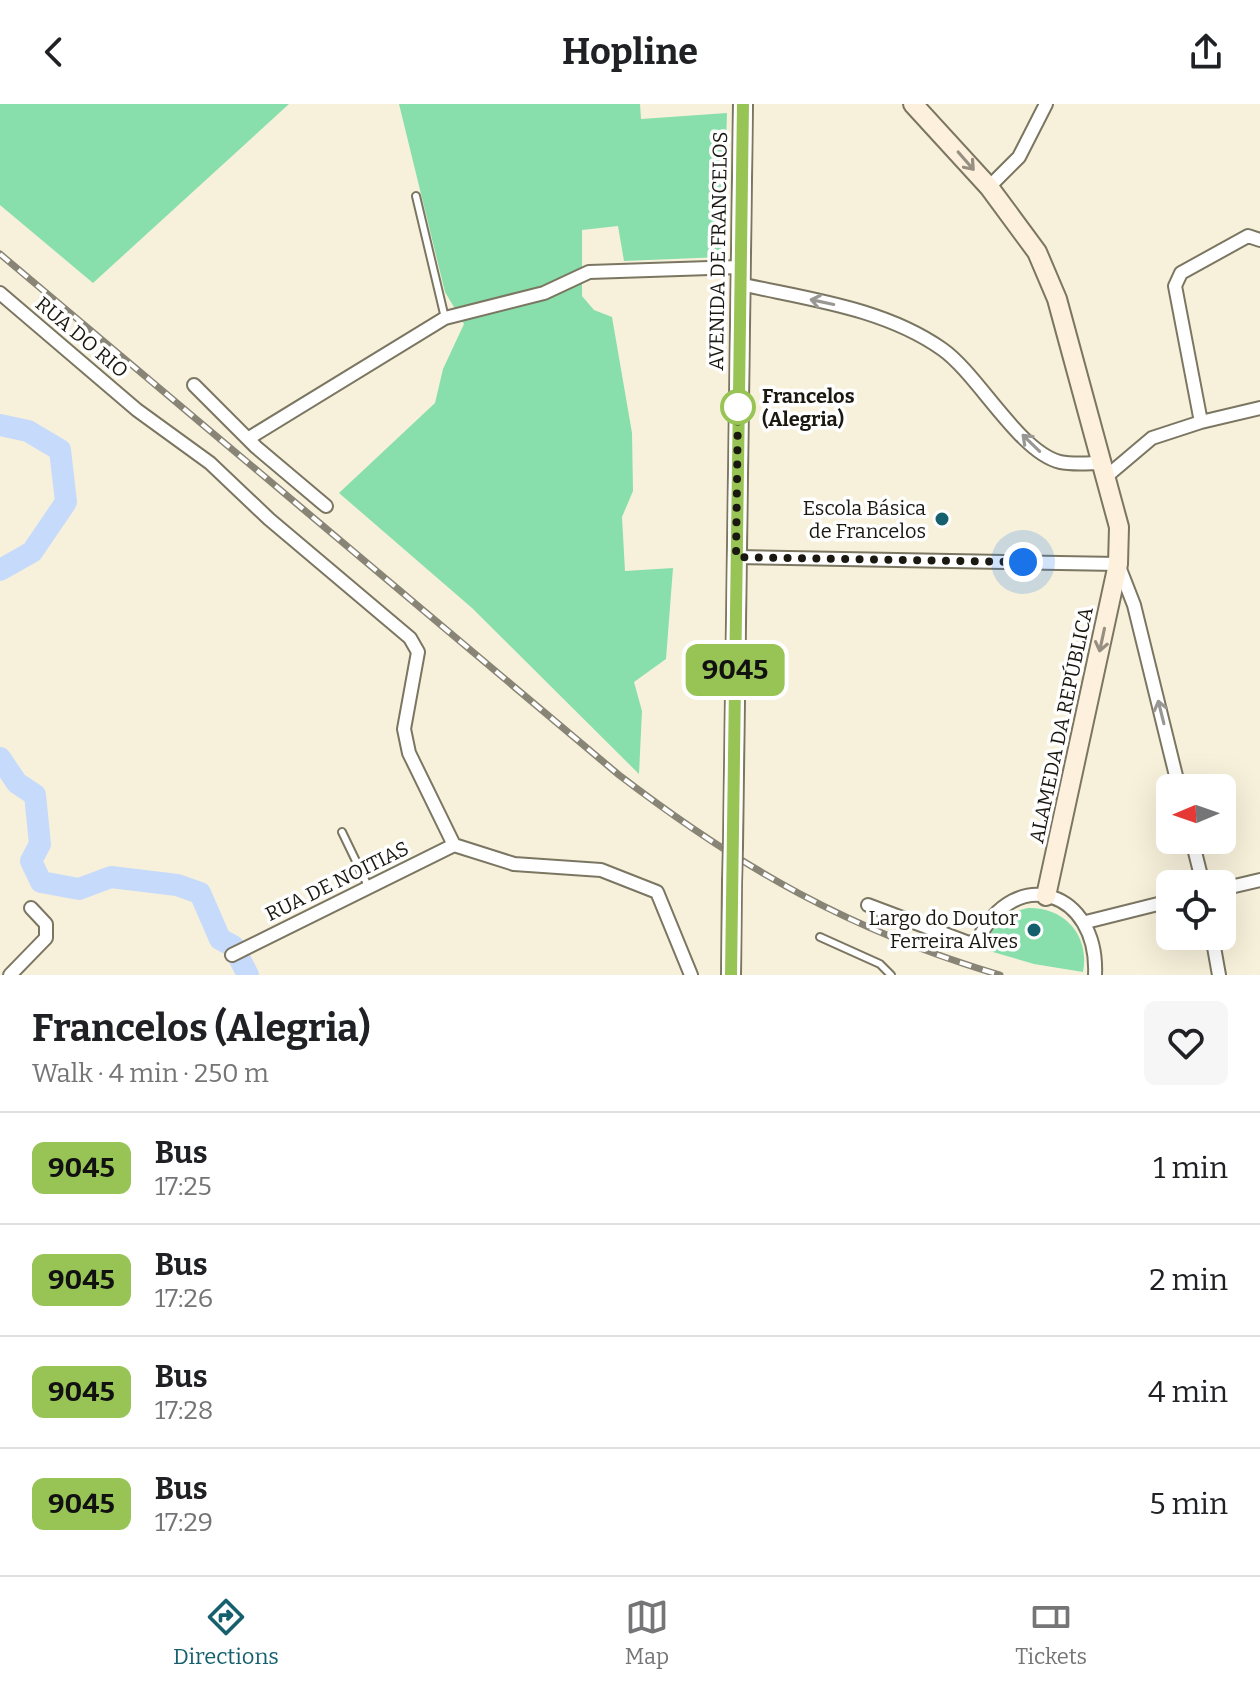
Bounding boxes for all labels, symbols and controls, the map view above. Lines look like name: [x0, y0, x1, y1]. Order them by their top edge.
icon: back: [32, 30, 76, 74]
text: Hopline: [562, 30, 698, 74]
icon: share: [1184, 30, 1228, 74]
street label: AVENIDA DE FRANCELOS: [704, 131, 732, 371]
one-way arrow: [957, 150, 975, 170]
street label: RUA DO RIO: [31, 291, 133, 383]
one-way arrow: [809, 294, 835, 309]
place label: Francelos (Alegria): [762, 384, 855, 431]
marker: Francelos (Alegria): [721, 390, 755, 424]
one-way arrow: [1022, 434, 1041, 453]
place label: Escola Básica de Francelos: [803, 496, 926, 543]
marker: Escola Básica de Francelos: [933, 510, 951, 528]
your location: [1003, 542, 1043, 582]
street label: ALAMEDA DA REPÚBLICA: [1024, 604, 1098, 845]
one-way arrow: [1094, 626, 1109, 652]
line badge: 9045: [679, 644, 791, 696]
text: 9045: [702, 653, 768, 686]
one-way arrow: [1152, 700, 1167, 726]
north arrow: [1156, 774, 1236, 854]
map controls: [1156, 774, 1236, 950]
street label: RUA DE NOITIAS: [261, 836, 413, 926]
button: locate: [1156, 870, 1236, 950]
place label: Largo do Doutor Ferreira Alves: [869, 906, 1018, 953]
marker: Largo do Doutor Ferreira Alves: [1025, 921, 1043, 939]
button: heart: [1144, 1001, 1228, 1085]
text: Francelos (Alegria): [32, 1005, 371, 1051]
text: Walk · 4 min · 250 m: [32, 1058, 269, 1089]
text: Bus: [155, 1135, 208, 1171]
text: 1 min: [1153, 1150, 1228, 1186]
text: 9045: [48, 1151, 115, 1184]
text: 17:25: [155, 1171, 212, 1202]
text: Bus: [155, 1247, 208, 1283]
text: 2 min: [1149, 1262, 1228, 1298]
text: 9045: [48, 1263, 115, 1296]
text: 17:26: [155, 1283, 213, 1314]
text: Bus: [155, 1359, 208, 1395]
text: 4 min: [1148, 1374, 1228, 1410]
text: 9045: [48, 1375, 115, 1408]
text: 17:28: [155, 1395, 213, 1426]
text: Bus: [155, 1471, 208, 1507]
text: 5 min: [1149, 1486, 1228, 1522]
text: 9045: [48, 1487, 115, 1520]
text: 17:29: [155, 1507, 213, 1538]
tab: Directions: [173, 1595, 279, 1670]
tab: Map: [625, 1595, 669, 1670]
tab: Tickets: [1015, 1595, 1087, 1670]

